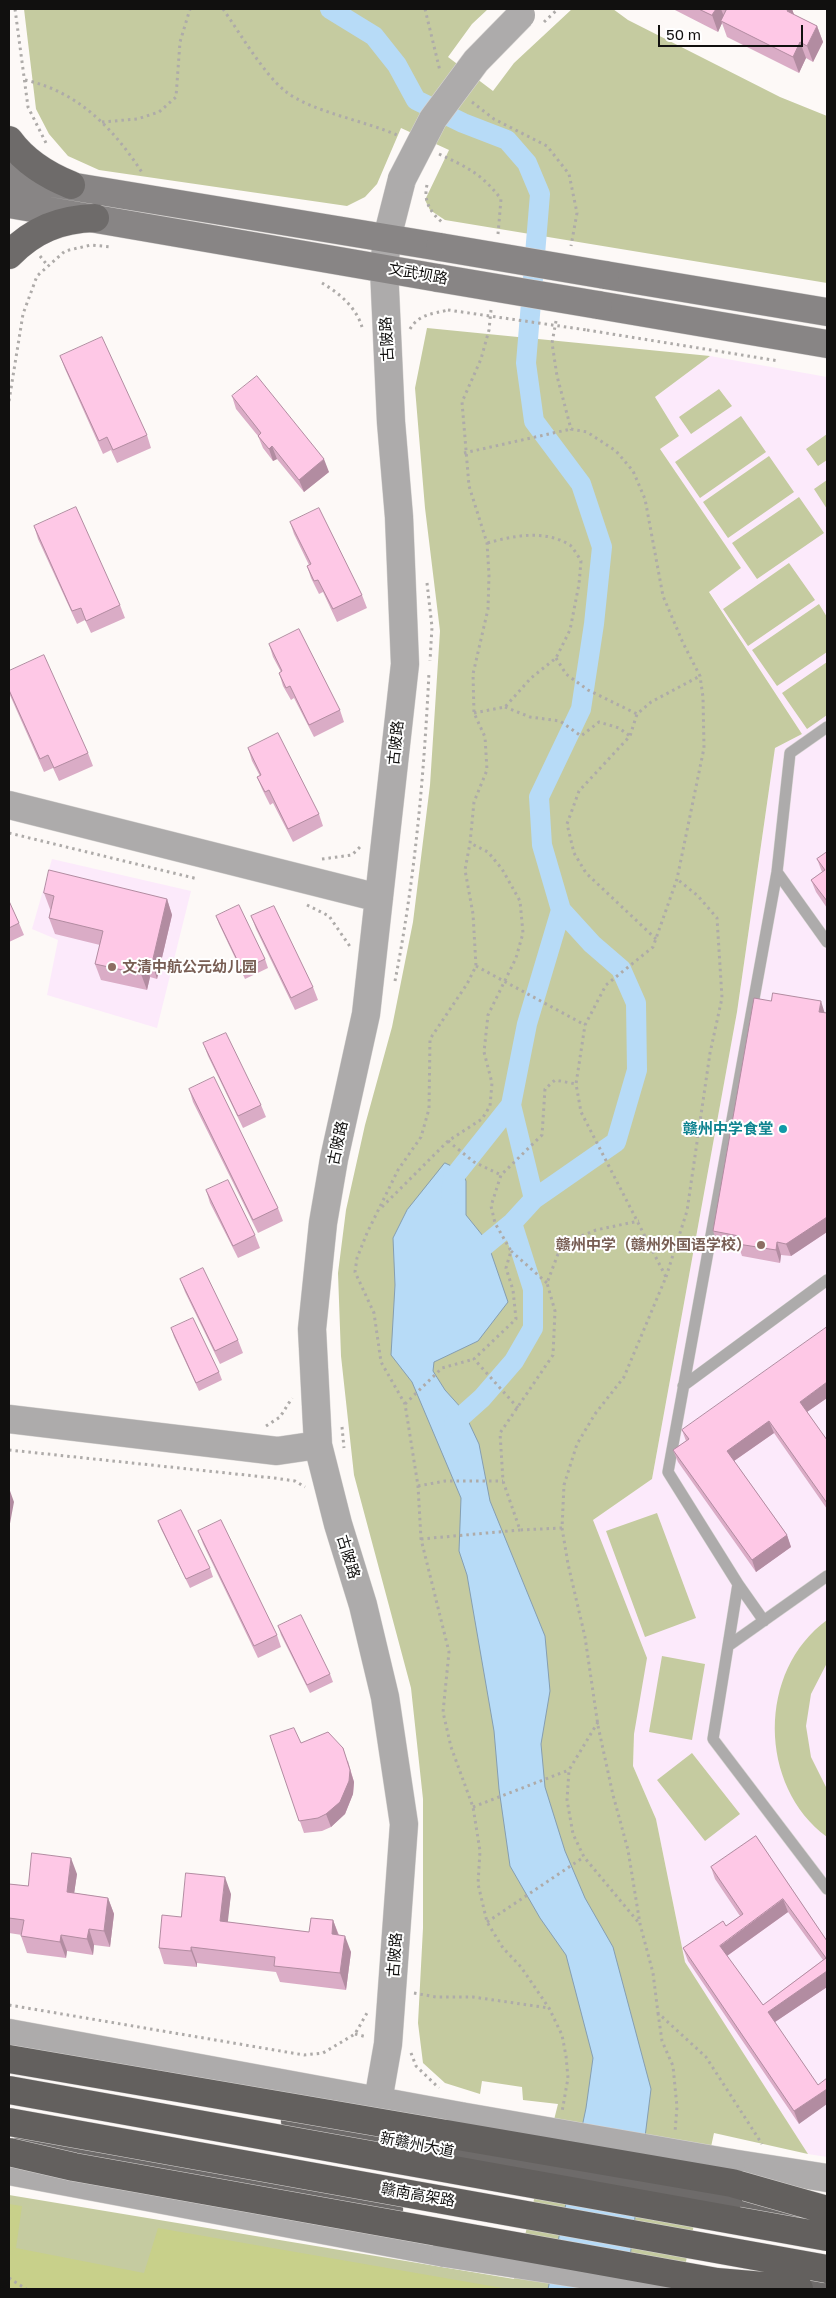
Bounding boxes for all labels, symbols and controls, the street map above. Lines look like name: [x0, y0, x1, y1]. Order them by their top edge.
scale bar: [661, 15, 806, 47]
text: 50 m: [666, 25, 701, 43]
street label: 文武坝路: [387, 260, 449, 288]
street label: 古陂路: [377, 316, 397, 362]
street label: 古陂路: [385, 720, 407, 766]
place label: 文清中航公元幼儿园: [122, 958, 257, 976]
marker: 文清中航公元幼儿园: [106, 961, 118, 973]
street label: 古陂路: [325, 1119, 351, 1167]
place label: 赣州中学食堂: [683, 1120, 773, 1138]
marker: 赣州中学食堂: [777, 1123, 789, 1135]
place label: 赣州中学（赣州外国语学校）: [556, 1236, 751, 1254]
marker: 赣州中学（赣州外国语学校）: [755, 1239, 767, 1251]
street label: 古陂路: [333, 1533, 363, 1581]
street label: 古陂路: [384, 1932, 406, 1978]
street label: 新赣州大道: [378, 2129, 456, 2161]
street label: 赣南高架路: [380, 2180, 456, 2210]

